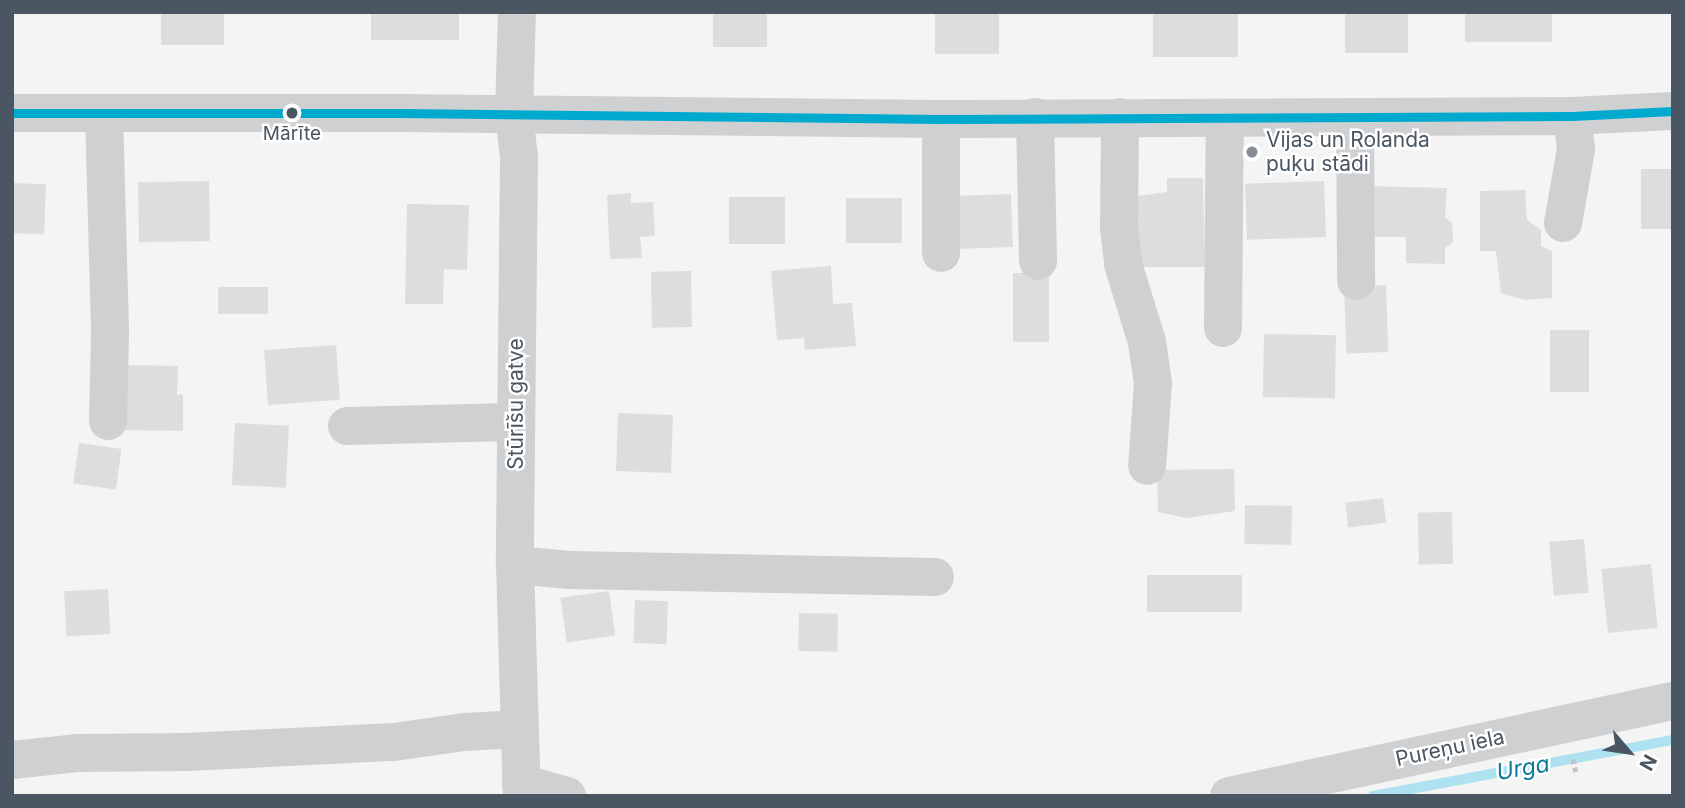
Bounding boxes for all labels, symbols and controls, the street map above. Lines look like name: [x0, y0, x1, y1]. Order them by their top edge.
marker: Mārīte: [285, 106, 299, 120]
place label: Mārīte: [263, 123, 321, 145]
place label: Vijas un Rolanda puķu stādi: [1266, 127, 1430, 177]
marker: Vijas un Rolanda puķu stādi: [1244, 144, 1260, 160]
street label: Stūrīšu gatve: [503, 338, 529, 470]
north arrow: [1594, 717, 1664, 787]
street label: Pureņu iela: [1393, 724, 1507, 772]
water label: Urga: [1494, 750, 1552, 786]
text: N: [1634, 751, 1661, 774]

